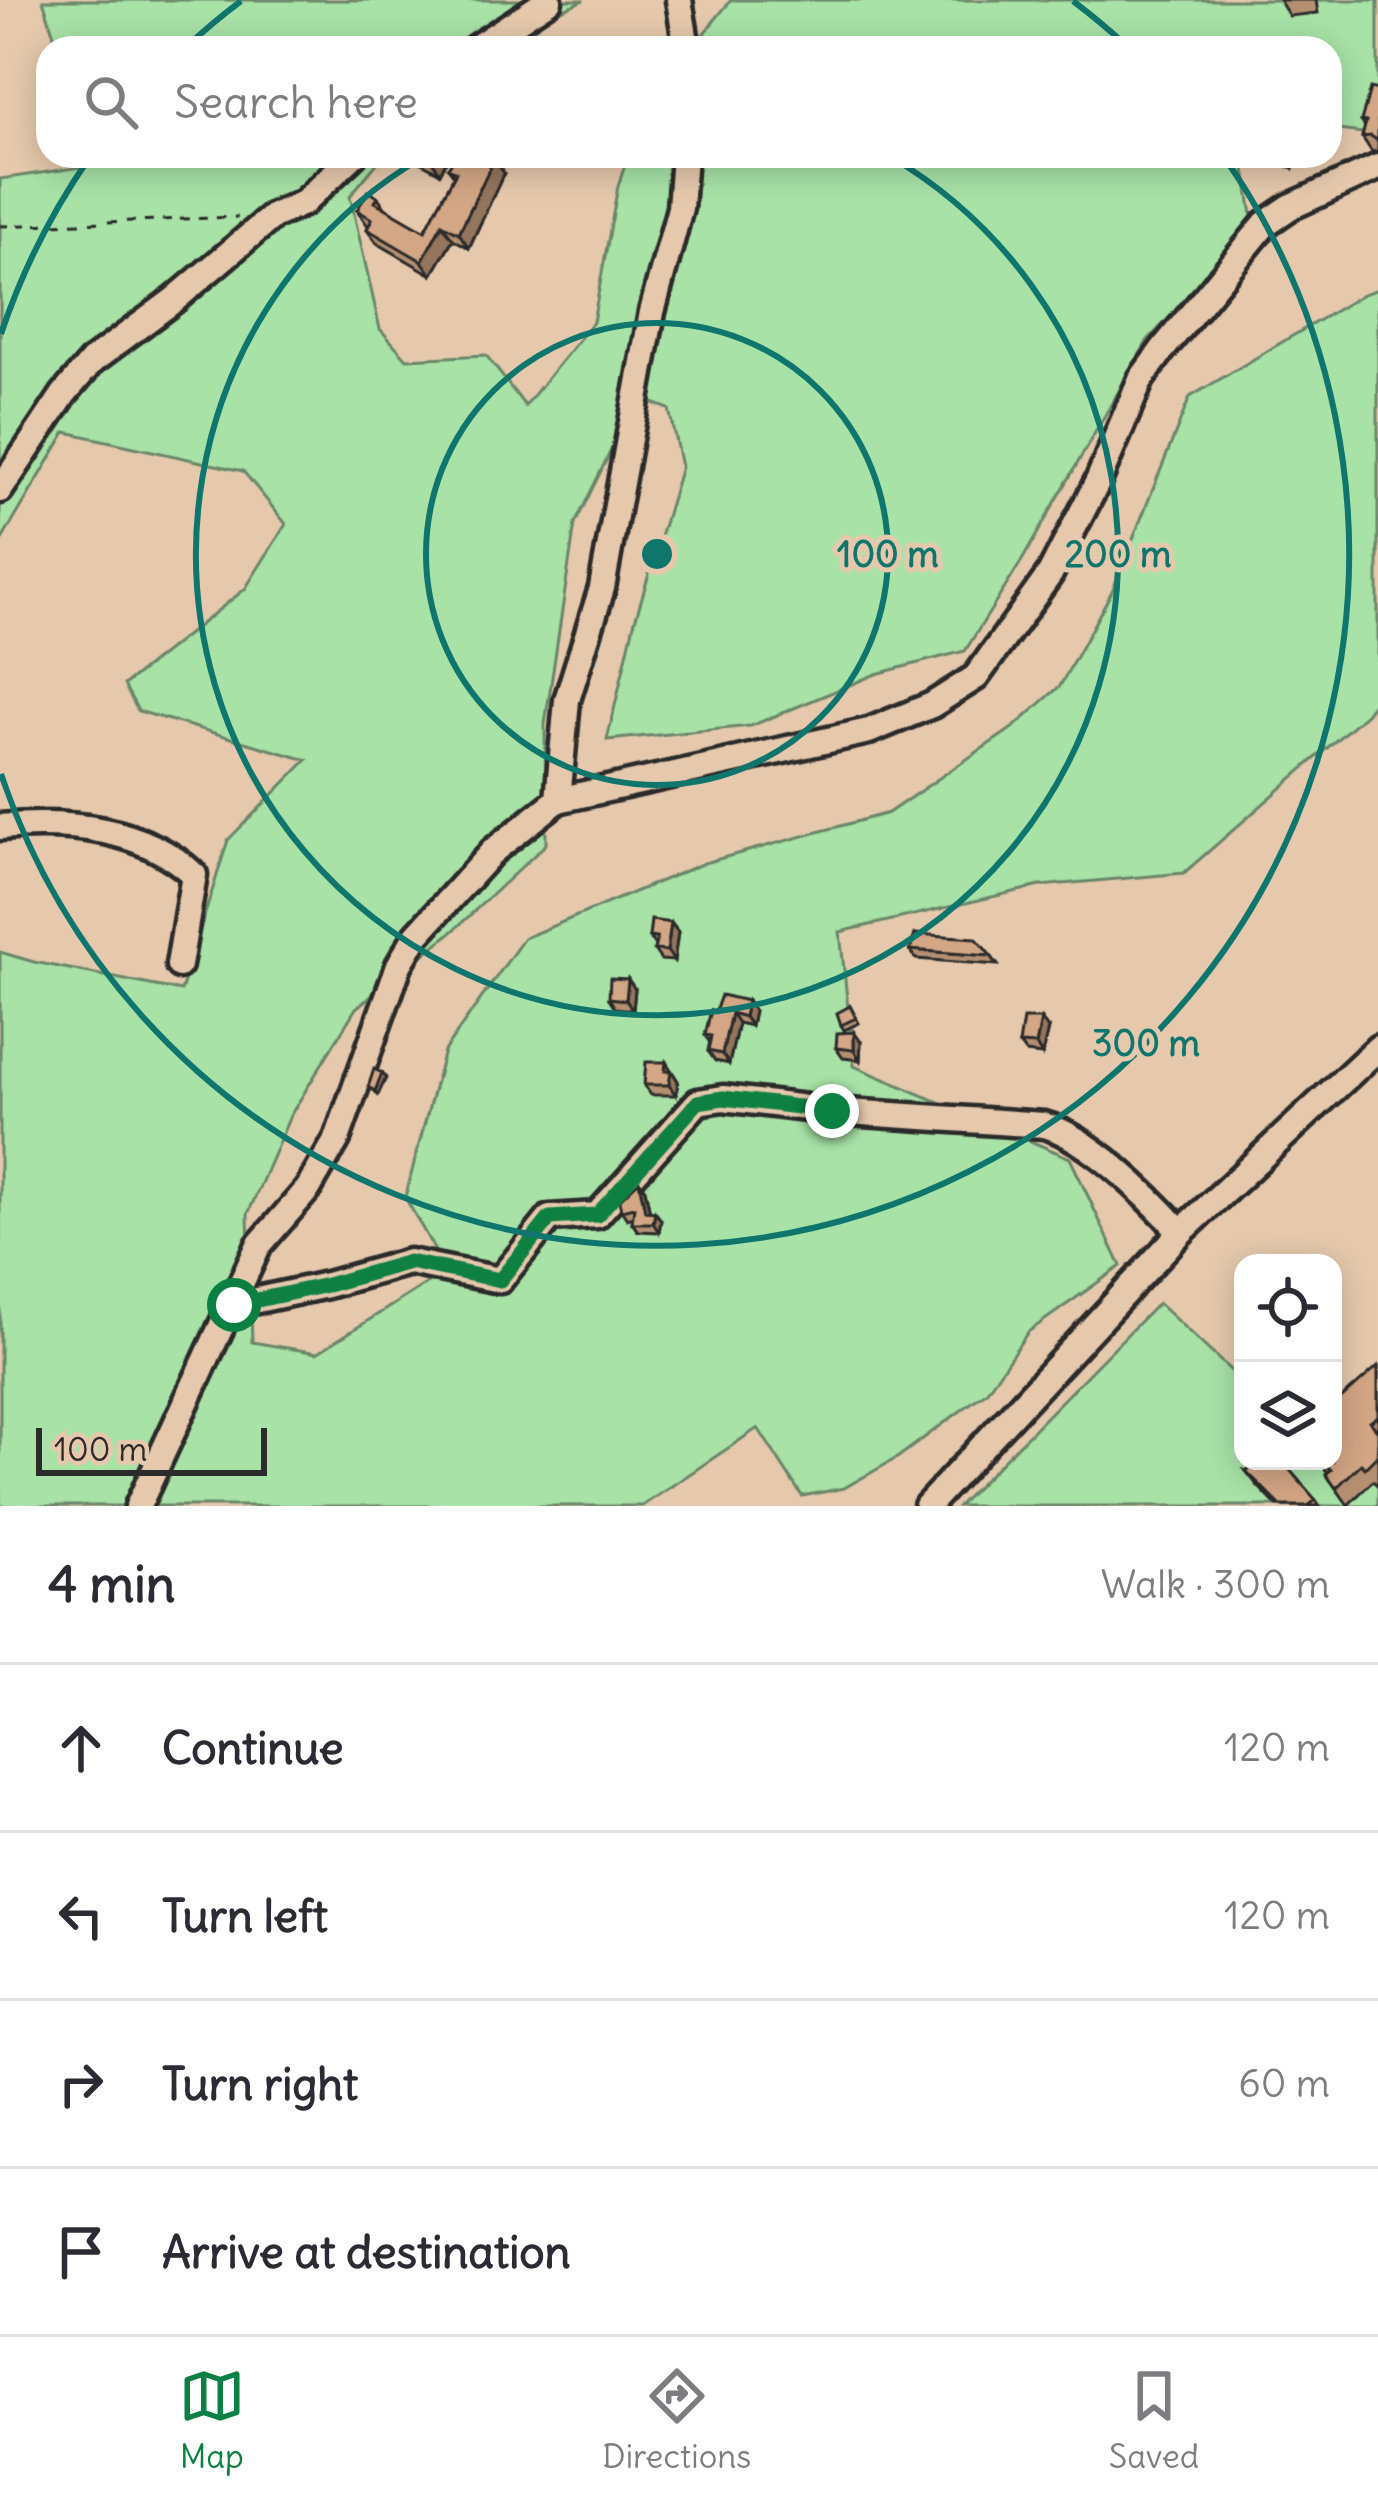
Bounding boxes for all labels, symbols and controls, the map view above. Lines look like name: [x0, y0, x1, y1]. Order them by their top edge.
search box: [36, 36, 1342, 168]
icon: search: [78, 69, 144, 135]
text: Search here: [174, 74, 418, 130]
text: 100 m: [837, 532, 939, 577]
text: 200 m: [1064, 532, 1172, 577]
centre of rings: [636, 533, 678, 575]
text: 300 m: [1092, 1021, 1200, 1066]
route end: [805, 1084, 859, 1138]
map controls: [1234, 1254, 1342, 1470]
button: locate: [1234, 1254, 1342, 1362]
route start: [207, 1278, 261, 1332]
button: layers: [1234, 1362, 1342, 1470]
scale bar: [36, 1422, 267, 1475]
text: 100 m: [54, 1428, 147, 1470]
text: 4 min: [48, 1552, 175, 1616]
text: Walk · 300 m: [1101, 1560, 1330, 1609]
icon: ahead: [48, 1715, 114, 1781]
text: Continue: [162, 1720, 344, 1776]
text: 120 m: [1224, 1723, 1330, 1772]
icon: left: [48, 1883, 114, 1949]
text: Turn left: [162, 1888, 328, 1944]
text: 120 m: [1224, 1891, 1330, 1940]
icon: right: [48, 2051, 114, 2117]
text: Turn right: [162, 2056, 358, 2112]
text: 60 m: [1238, 2059, 1330, 2108]
icon: arrive: [48, 2219, 114, 2285]
text: Arrive at destination: [162, 2224, 571, 2280]
tab: Map: [179, 2363, 245, 2477]
tab: Directions: [602, 2363, 751, 2477]
tab: Saved: [1109, 2363, 1199, 2477]

